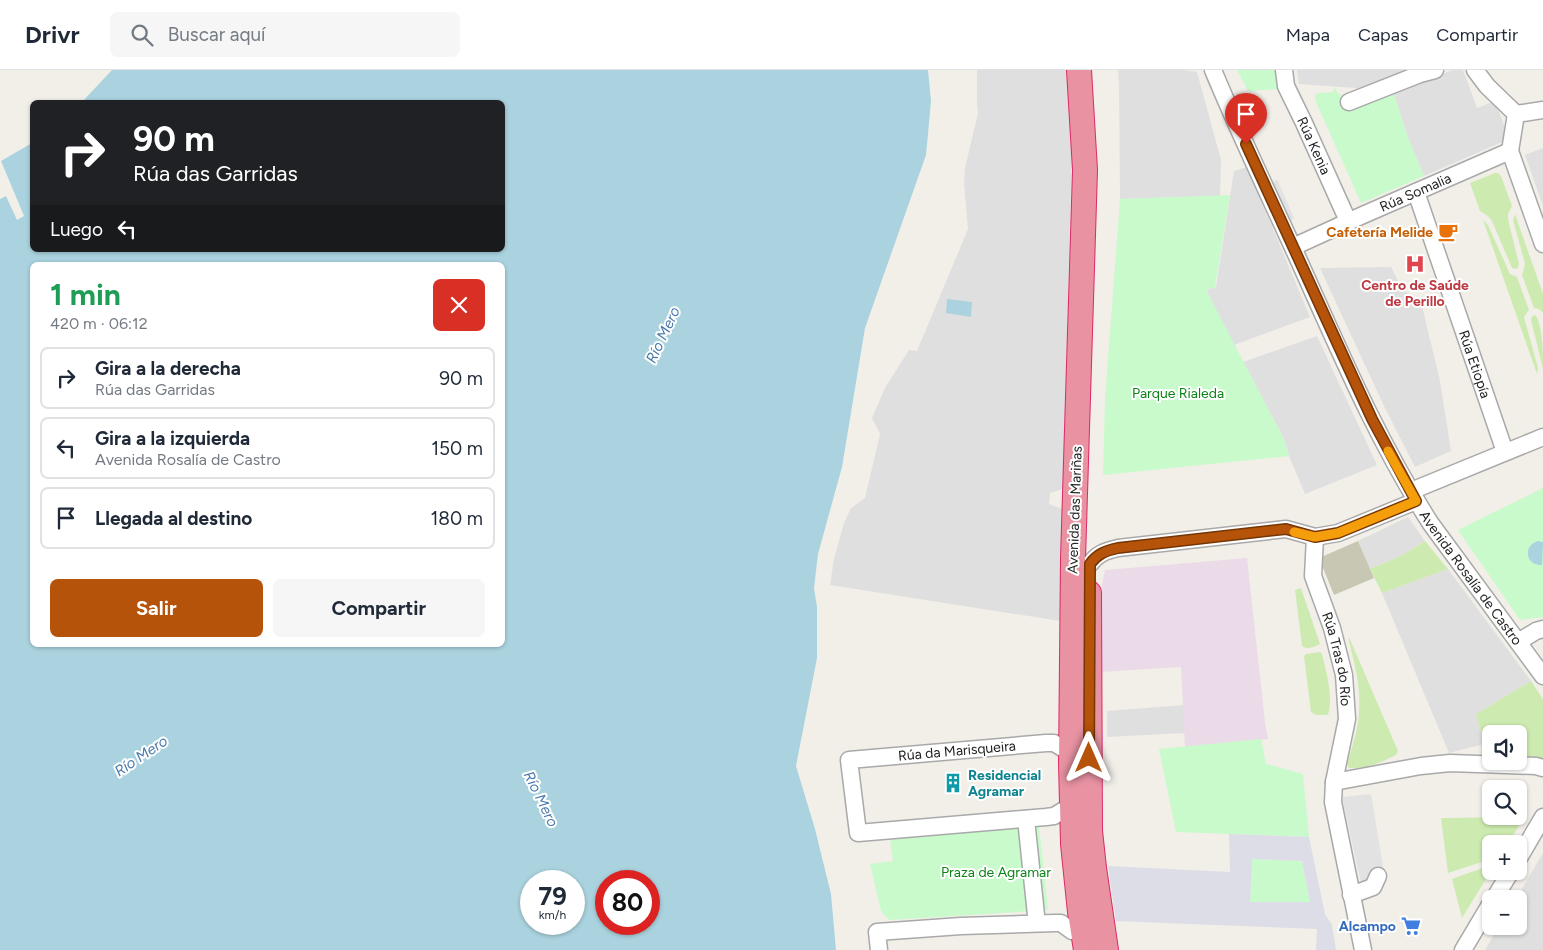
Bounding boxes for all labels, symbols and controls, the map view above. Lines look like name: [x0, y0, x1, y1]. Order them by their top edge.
search box: [110, 12, 460, 57]
text: Drivr: [25, 20, 80, 49]
icon: search: [128, 21, 156, 49]
text: Buscar aquí: [168, 23, 265, 46]
text: Mapa: [1286, 24, 1330, 46]
text: Capas: [1358, 24, 1408, 46]
text: Compartir: [1436, 24, 1518, 46]
pin: [1225, 93, 1267, 144]
icon: arrive: [1232, 100, 1260, 128]
street label: Rúa Kenia: [1294, 114, 1334, 177]
text: 90 m: [133, 118, 215, 160]
icon: right: [50, 120, 115, 185]
text: Rúa das Garridas: [133, 160, 298, 187]
street label: Rúa Somalia: [1377, 169, 1454, 215]
icon: left: [113, 215, 141, 243]
text: Luego: [50, 218, 103, 241]
cafe icon: Cafetería Melide: [1437, 221, 1459, 243]
place label: Cafetería Melide: [1326, 224, 1433, 241]
hospital icon: Centro de Saúde de Perillo: [1404, 253, 1426, 275]
text: 1 min: [50, 276, 121, 313]
place label: Centro de Saúde de Perillo: [1361, 277, 1469, 310]
button: close: [433, 279, 485, 331]
water label: Río Mero: [642, 304, 684, 366]
text: 420 m · 06:12: [50, 314, 148, 333]
street label: Rúa Etiopía: [1455, 328, 1494, 400]
text: Gira a la derecha: [95, 357, 241, 380]
icon: right: [52, 364, 80, 392]
text: 90 m: [439, 367, 483, 390]
text: Rúa das Garridas: [95, 380, 215, 399]
park label: Parque Rialeda: [1132, 385, 1224, 402]
text: Gira a la izquierda: [95, 427, 250, 450]
icon: left: [52, 434, 80, 462]
text: 150 m: [431, 437, 483, 460]
street label: Avenida das Mariñas: [1064, 446, 1086, 574]
text: Avenida Rosalía de Castro: [95, 450, 281, 469]
icon: arrive: [52, 504, 80, 532]
text: Llegada al destino: [95, 507, 252, 530]
text: 180 m: [430, 507, 483, 530]
street label: Avenida Rosalía de Castro: [1416, 507, 1526, 648]
button: Salir: [50, 579, 263, 637]
button: Compartir: [273, 579, 485, 637]
street label: Rúa Tras do Río: [1318, 610, 1355, 707]
map controls: [1482, 725, 1527, 935]
button: sound: [1482, 725, 1527, 770]
position arrow: [1062, 731, 1114, 783]
water label: Río Mero: [111, 732, 171, 780]
street label: Rúa da Marisqueira: [897, 737, 1017, 765]
place label: Residencial Agramar: [968, 767, 1041, 800]
water label: Río Mero: [520, 768, 562, 830]
building icon: Residencial Agramar: [942, 772, 964, 794]
button: search: [1482, 780, 1527, 825]
button: +: [1482, 835, 1527, 880]
park label: Praza de Agramar: [941, 864, 1051, 881]
speed limit sign: 80: [595, 870, 660, 935]
text: 79: [538, 881, 567, 911]
button: −: [1482, 890, 1527, 935]
text: km/h: [539, 908, 566, 922]
supermarket icon: Alcampo: [1400, 915, 1422, 937]
place label: Alcampo: [1339, 918, 1396, 935]

